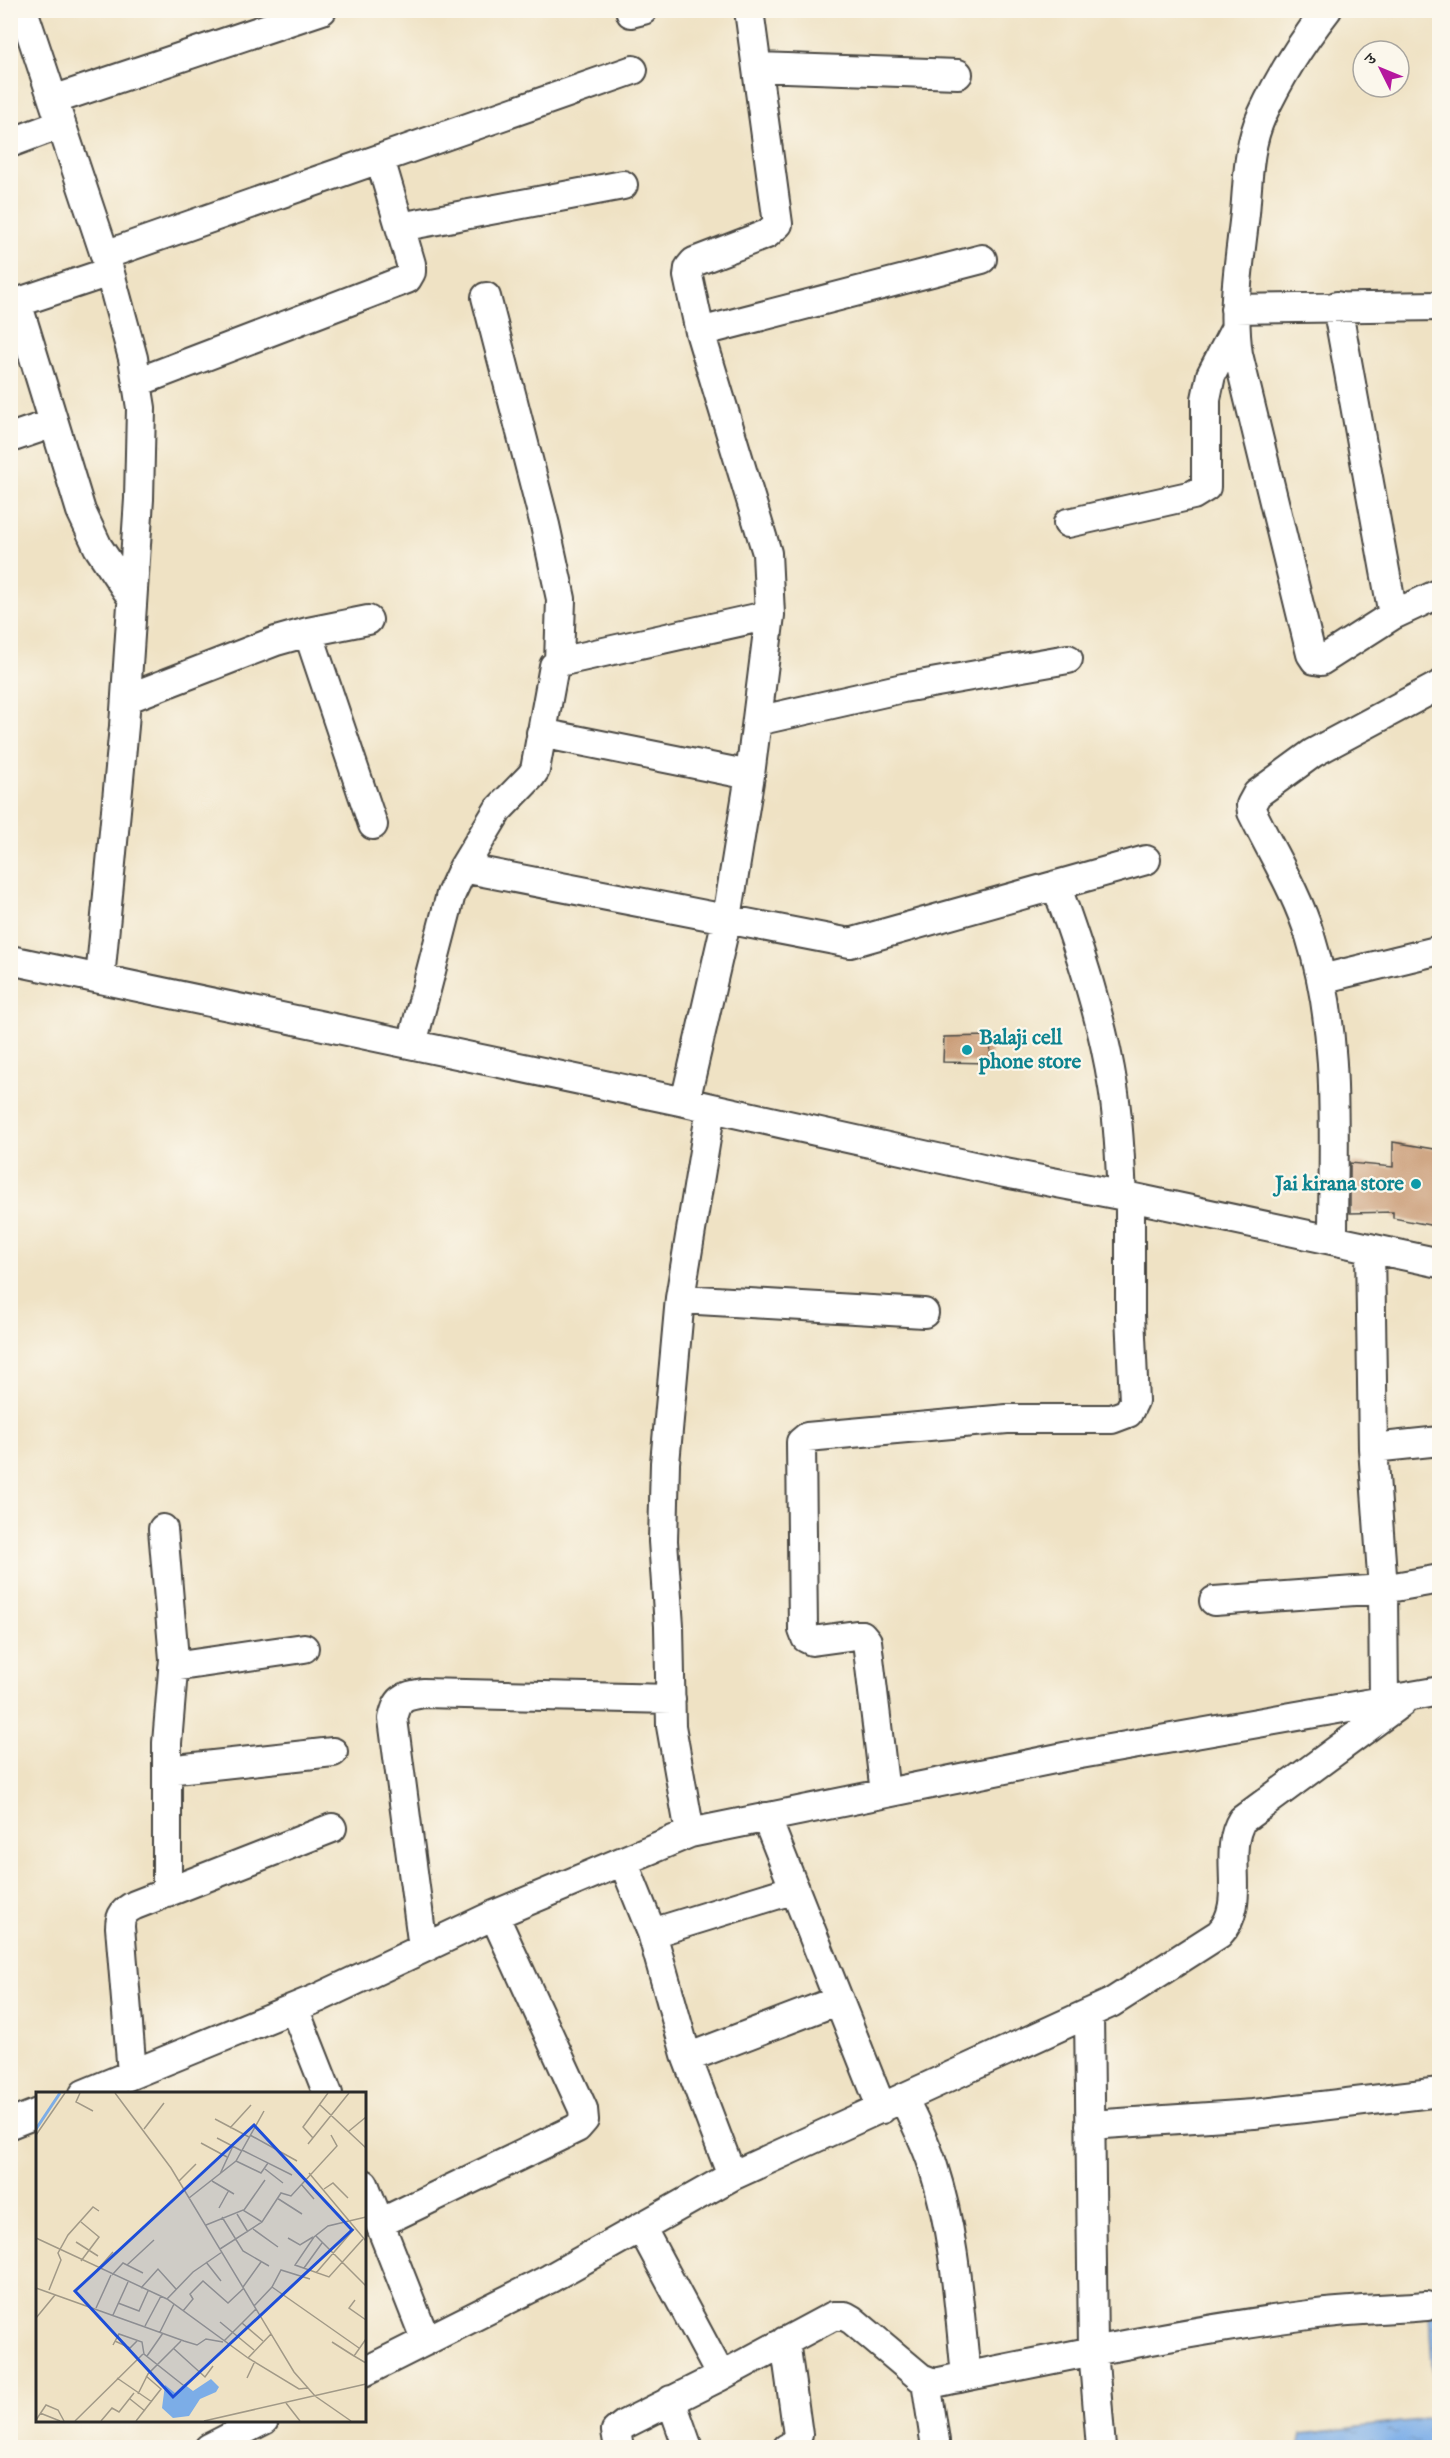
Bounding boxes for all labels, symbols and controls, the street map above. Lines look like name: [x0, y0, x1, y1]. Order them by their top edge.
north arrow: [1351, 39, 1411, 99]
text: उ: [1361, 49, 1383, 71]
place label: Balaji cell phone store: [978, 1025, 1082, 1076]
marker: Balaji cell phone store: [960, 1043, 974, 1057]
place label: Jai kirana store: [1272, 1171, 1404, 1198]
marker: Jai kirana store: [1409, 1177, 1423, 1191]
inset map: [36, 2092, 366, 2422]

